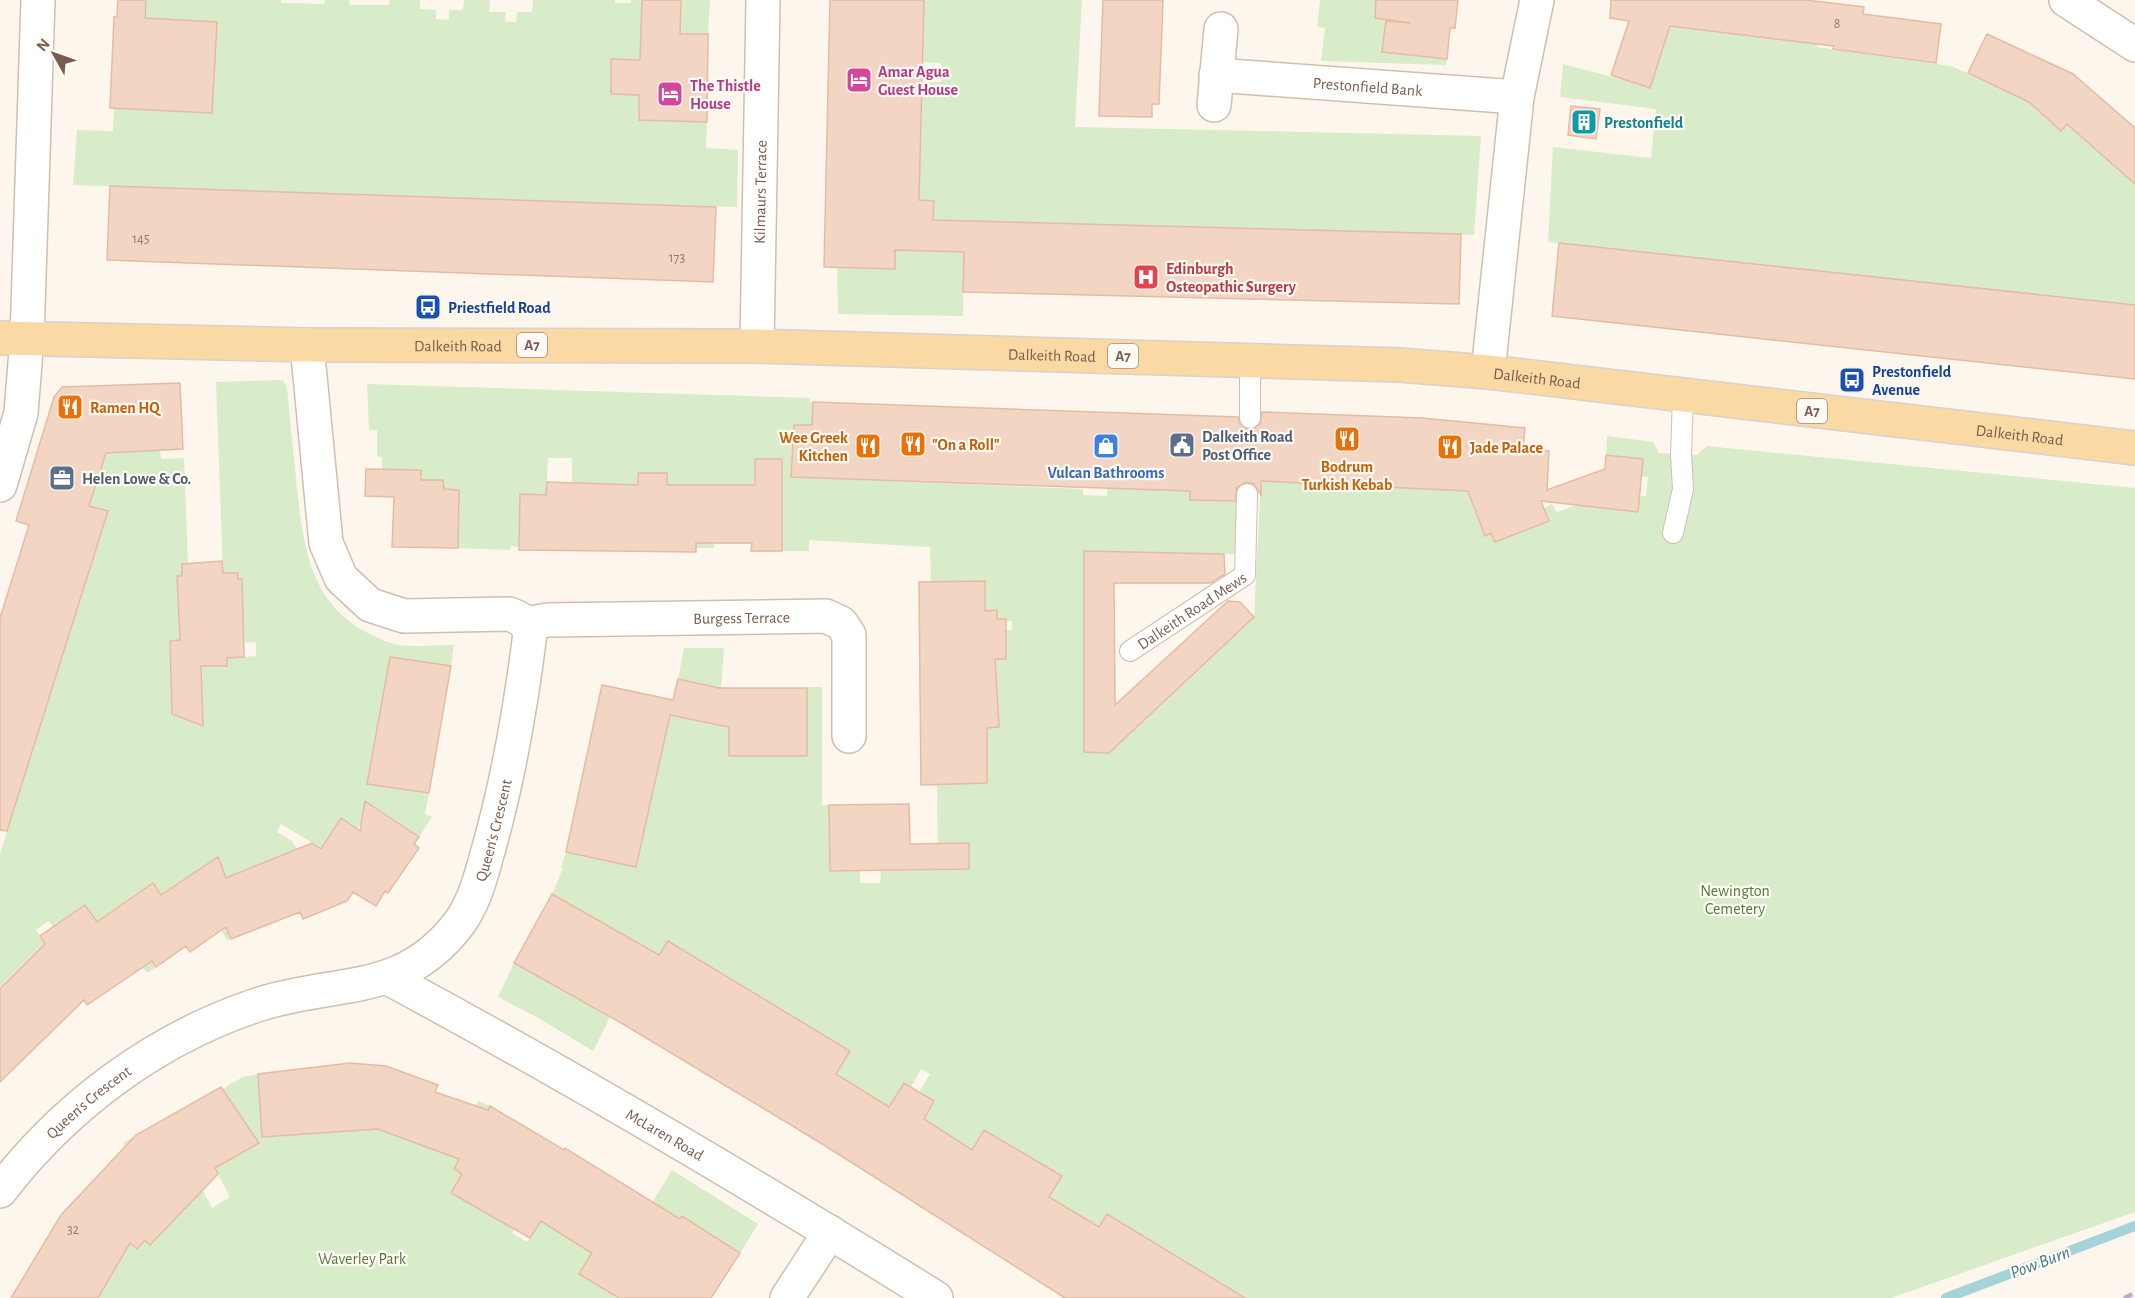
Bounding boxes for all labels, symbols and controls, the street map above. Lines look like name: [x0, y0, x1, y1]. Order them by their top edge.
house number: 8: [1834, 17, 1840, 31]
north arrow: [24, 24, 84, 84]
text: N: [34, 36, 53, 54]
place label: Amar Agua Guest House: [878, 64, 958, 98]
hotel icon: Amar Agua Guest House: [844, 65, 874, 95]
street label: Prestonfield Bank: [1312, 75, 1424, 99]
place label: The Thistle House: [690, 78, 761, 112]
hotel icon: The Thistle House: [655, 79, 685, 109]
building icon: Prestonfield: [1569, 107, 1599, 137]
place label: Prestonfield: [1604, 115, 1684, 131]
street label: Kilmaurs Terrace: [752, 140, 770, 244]
house number: 145: [132, 232, 150, 246]
house number: 173: [669, 251, 685, 265]
place label: Edinburgh Osteopathic Surgery: [1166, 261, 1297, 296]
hospital icon: Edinburgh Osteopathic Surgery: [1131, 262, 1161, 292]
bus stop icon: Priestfield Road: [413, 292, 443, 322]
place label: Priestfield Road: [448, 300, 551, 316]
road number: A7: [517, 333, 547, 357]
street label: Dalkeith Road: [414, 338, 502, 354]
road number: A7: [1108, 344, 1138, 368]
street label: Dalkeith Road: [1008, 346, 1096, 365]
place label: Prestonfield Avenue: [1872, 364, 1952, 398]
bus stop icon: Prestonfield Avenue: [1837, 365, 1867, 395]
street label: Dalkeith Road: [1492, 366, 1582, 392]
restaurant icon: Ramen HQ: [55, 392, 85, 422]
road number: A7: [1797, 399, 1827, 423]
place label: Ramen HQ: [90, 400, 161, 417]
street label: Dalkeith Road: [1975, 422, 2064, 449]
restaurant icon: Bodrum Turkish Kebab: [1332, 424, 1362, 454]
restaurant icon: "On a Roll": [898, 429, 928, 459]
place label: Dalkeith Road Post Office: [1202, 429, 1294, 463]
place label: Wee Greek Kitchen: [779, 430, 848, 464]
public building icon: Dalkeith Road Post Office: [1167, 430, 1197, 460]
restaurant icon: Wee Greek Kitchen: [853, 431, 883, 461]
shop icon: Vulcan Bathrooms: [1091, 431, 1121, 461]
restaurant icon: Jade Palace: [1435, 432, 1465, 462]
place label: "On a Roll": [932, 437, 1000, 453]
place label: Jade Palace: [1470, 440, 1543, 456]
place label: Bodrum Turkish Kebab: [1302, 459, 1392, 493]
office icon: Helen Lowe & Co.: [47, 463, 77, 493]
place label: Vulcan Bathrooms: [1048, 465, 1164, 481]
place label: Helen Lowe & Co.: [82, 471, 191, 487]
street label: Dalkeith Road Mews: [1135, 569, 1250, 653]
street label: Burgess Terrace: [693, 610, 790, 627]
street label: Queen's Crescent: [473, 778, 515, 884]
park label: Newington Cemetery: [1700, 883, 1770, 918]
street label: Queen's Crescent: [43, 1063, 134, 1143]
street label: McLaren Road: [623, 1106, 706, 1164]
house number: 32: [67, 1223, 79, 1237]
water label: Pow Burn: [2008, 1243, 2073, 1282]
park label: Waverley Park: [318, 1251, 407, 1268]

